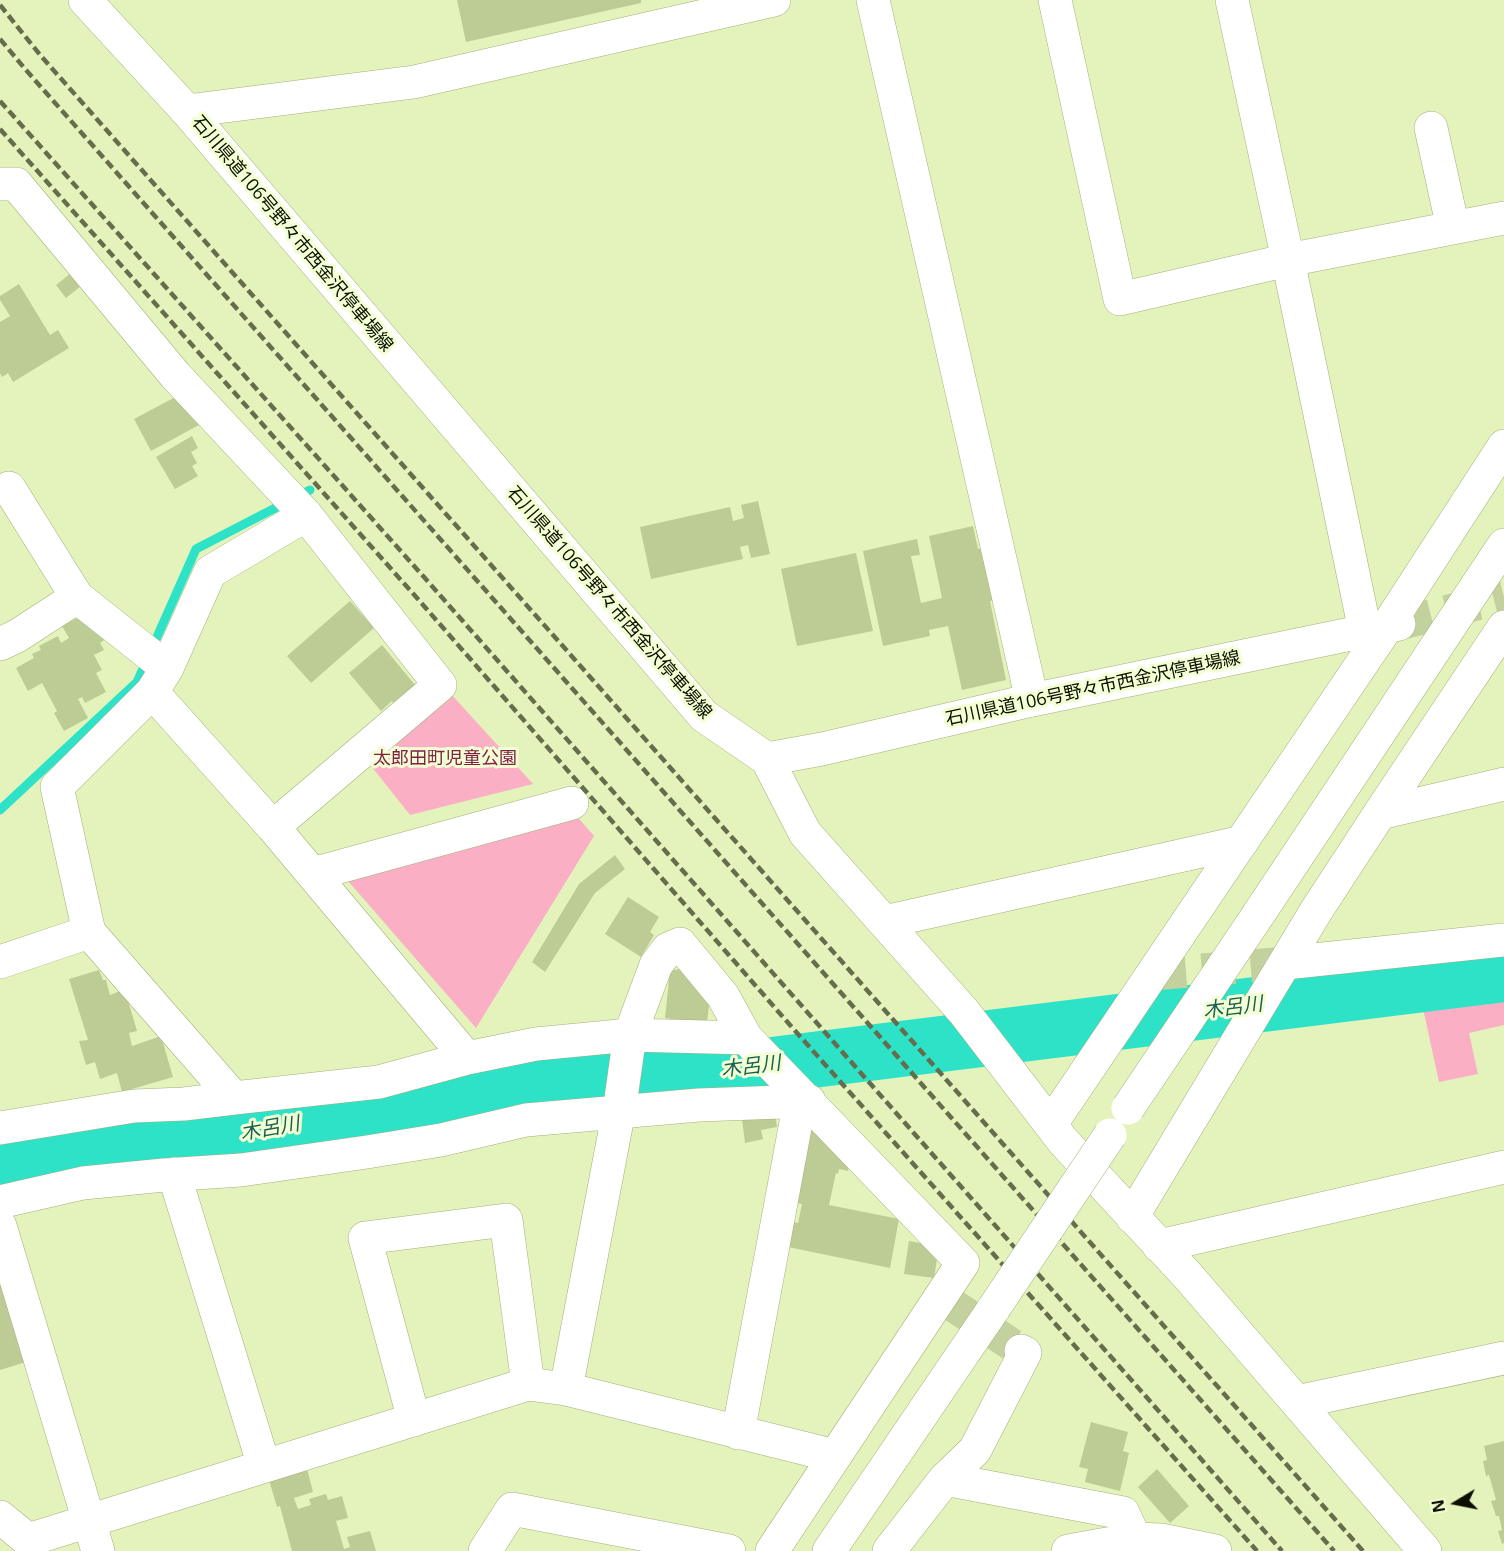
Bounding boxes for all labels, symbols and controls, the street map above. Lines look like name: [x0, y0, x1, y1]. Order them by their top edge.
street label: 石川県道106号野々市西金沢停車場線: [187, 112, 397, 356]
street label: 石川県道106号野々市西金沢停車場線: [502, 482, 716, 724]
street label: 石川県道106号野々市西金沢停車場線: [944, 647, 1242, 731]
park label: 太郎田町児童公園: [373, 748, 517, 770]
water label: 木呂川: [1202, 992, 1264, 1024]
water label: 木呂川: [720, 1051, 782, 1083]
water label: 木呂川: [238, 1112, 302, 1146]
north arrow: [1426, 1473, 1486, 1533]
text: N: [1426, 1498, 1450, 1514]

